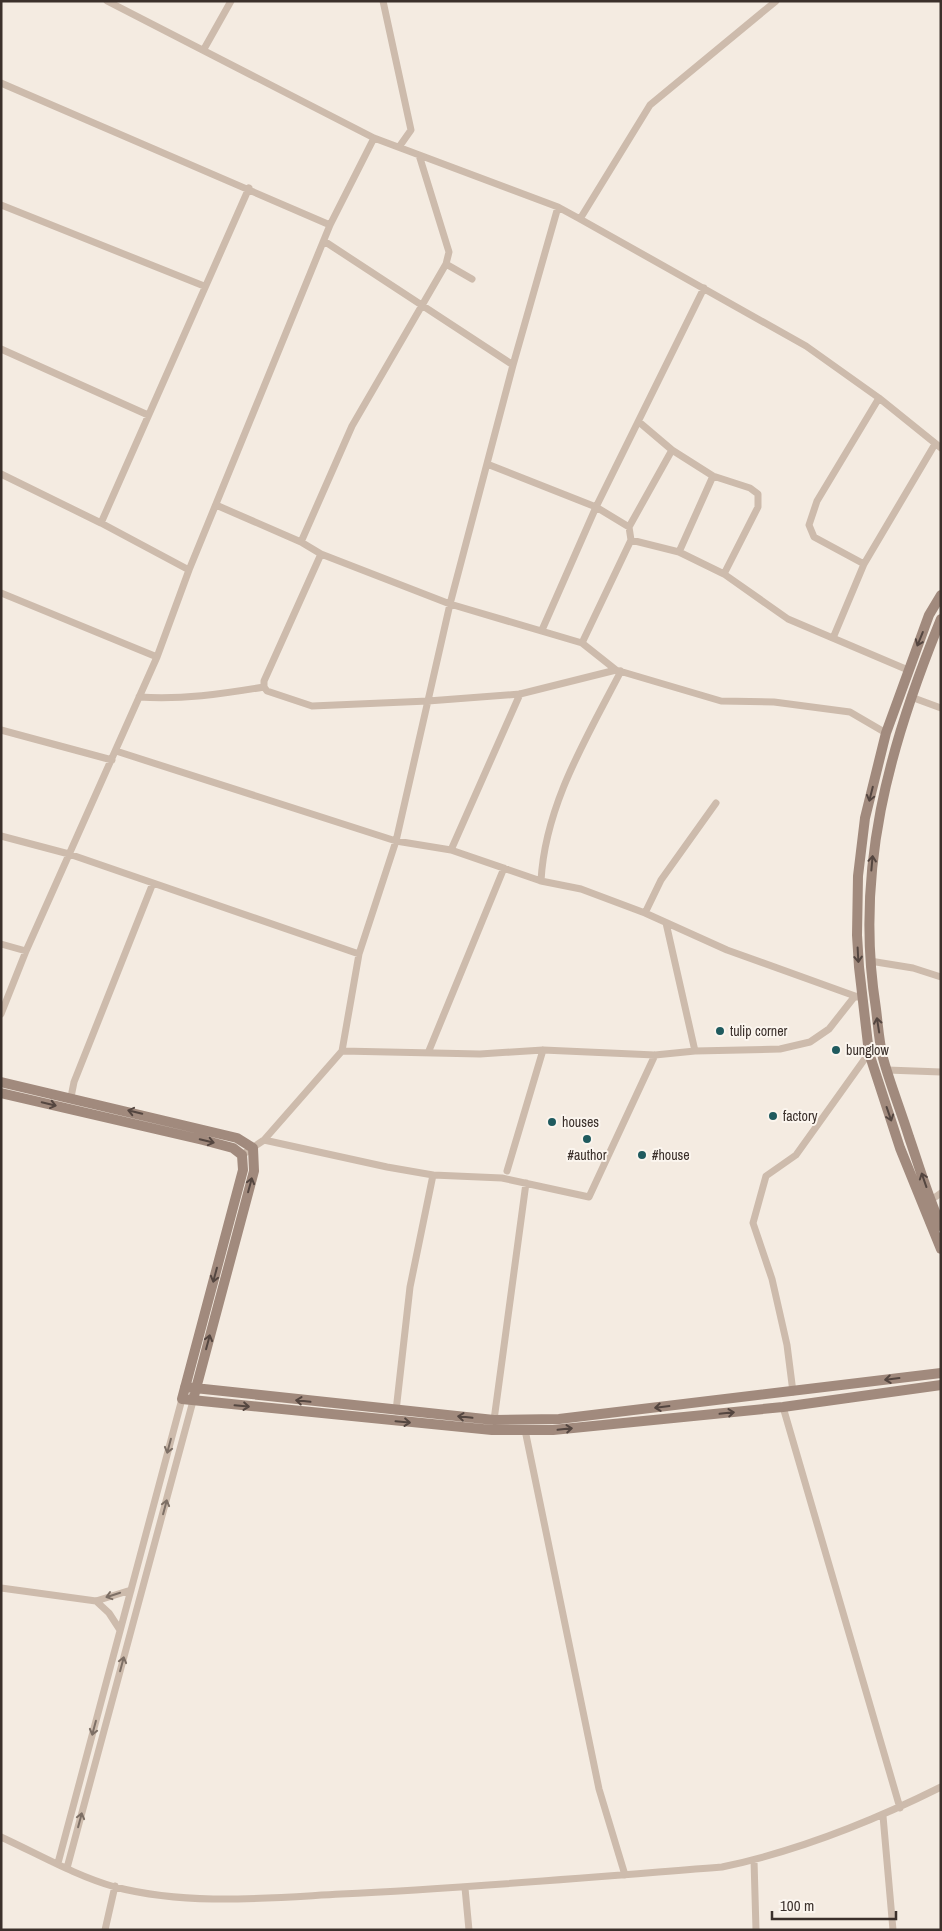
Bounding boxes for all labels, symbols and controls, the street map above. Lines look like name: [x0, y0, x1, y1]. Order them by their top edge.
one-way arrow: [915, 631, 924, 646]
one-way arrow: [866, 785, 875, 801]
one-way arrow: [867, 855, 876, 871]
one-way arrow: [854, 946, 863, 962]
one-way arrow: [873, 1017, 883, 1033]
place label: tulip corner: [730, 1022, 788, 1040]
marker: tulip corner: [714, 1025, 726, 1037]
place label: bunglow: [846, 1041, 889, 1059]
marker: bunglow: [830, 1044, 842, 1056]
one-way arrow: [40, 1100, 56, 1109]
one-way arrow: [884, 1105, 894, 1121]
one-way arrow: [127, 1107, 143, 1116]
place label: factory: [783, 1107, 818, 1125]
marker: factory: [767, 1110, 779, 1122]
place label: houses: [562, 1113, 599, 1131]
marker: houses: [546, 1116, 558, 1128]
marker: #author: [581, 1133, 593, 1145]
one-way arrow: [198, 1137, 214, 1146]
place label: #author: [568, 1146, 607, 1164]
place label: #house: [652, 1146, 690, 1164]
marker: #house: [636, 1149, 648, 1161]
one-way arrow: [919, 1173, 928, 1188]
one-way arrow: [246, 1177, 255, 1193]
one-way arrow: [210, 1266, 219, 1282]
one-way arrow: [204, 1334, 213, 1350]
one-way arrow: [885, 1375, 901, 1385]
one-way arrow: [296, 1396, 312, 1405]
one-way arrow: [233, 1401, 249, 1411]
one-way arrow: [654, 1402, 670, 1412]
one-way arrow: [719, 1408, 735, 1418]
one-way arrow: [457, 1413, 473, 1422]
one-way arrow: [395, 1417, 411, 1426]
one-way arrow: [557, 1424, 573, 1434]
one-way arrow: [164, 1438, 174, 1454]
one-way arrow: [160, 1499, 170, 1515]
one-way arrow: [106, 1591, 122, 1601]
one-way arrow: [118, 1656, 127, 1672]
one-way arrow: [89, 1720, 98, 1736]
one-way arrow: [75, 1813, 85, 1829]
scale bar: [772, 1888, 896, 1920]
text: 100 m: [780, 1895, 814, 1916]

